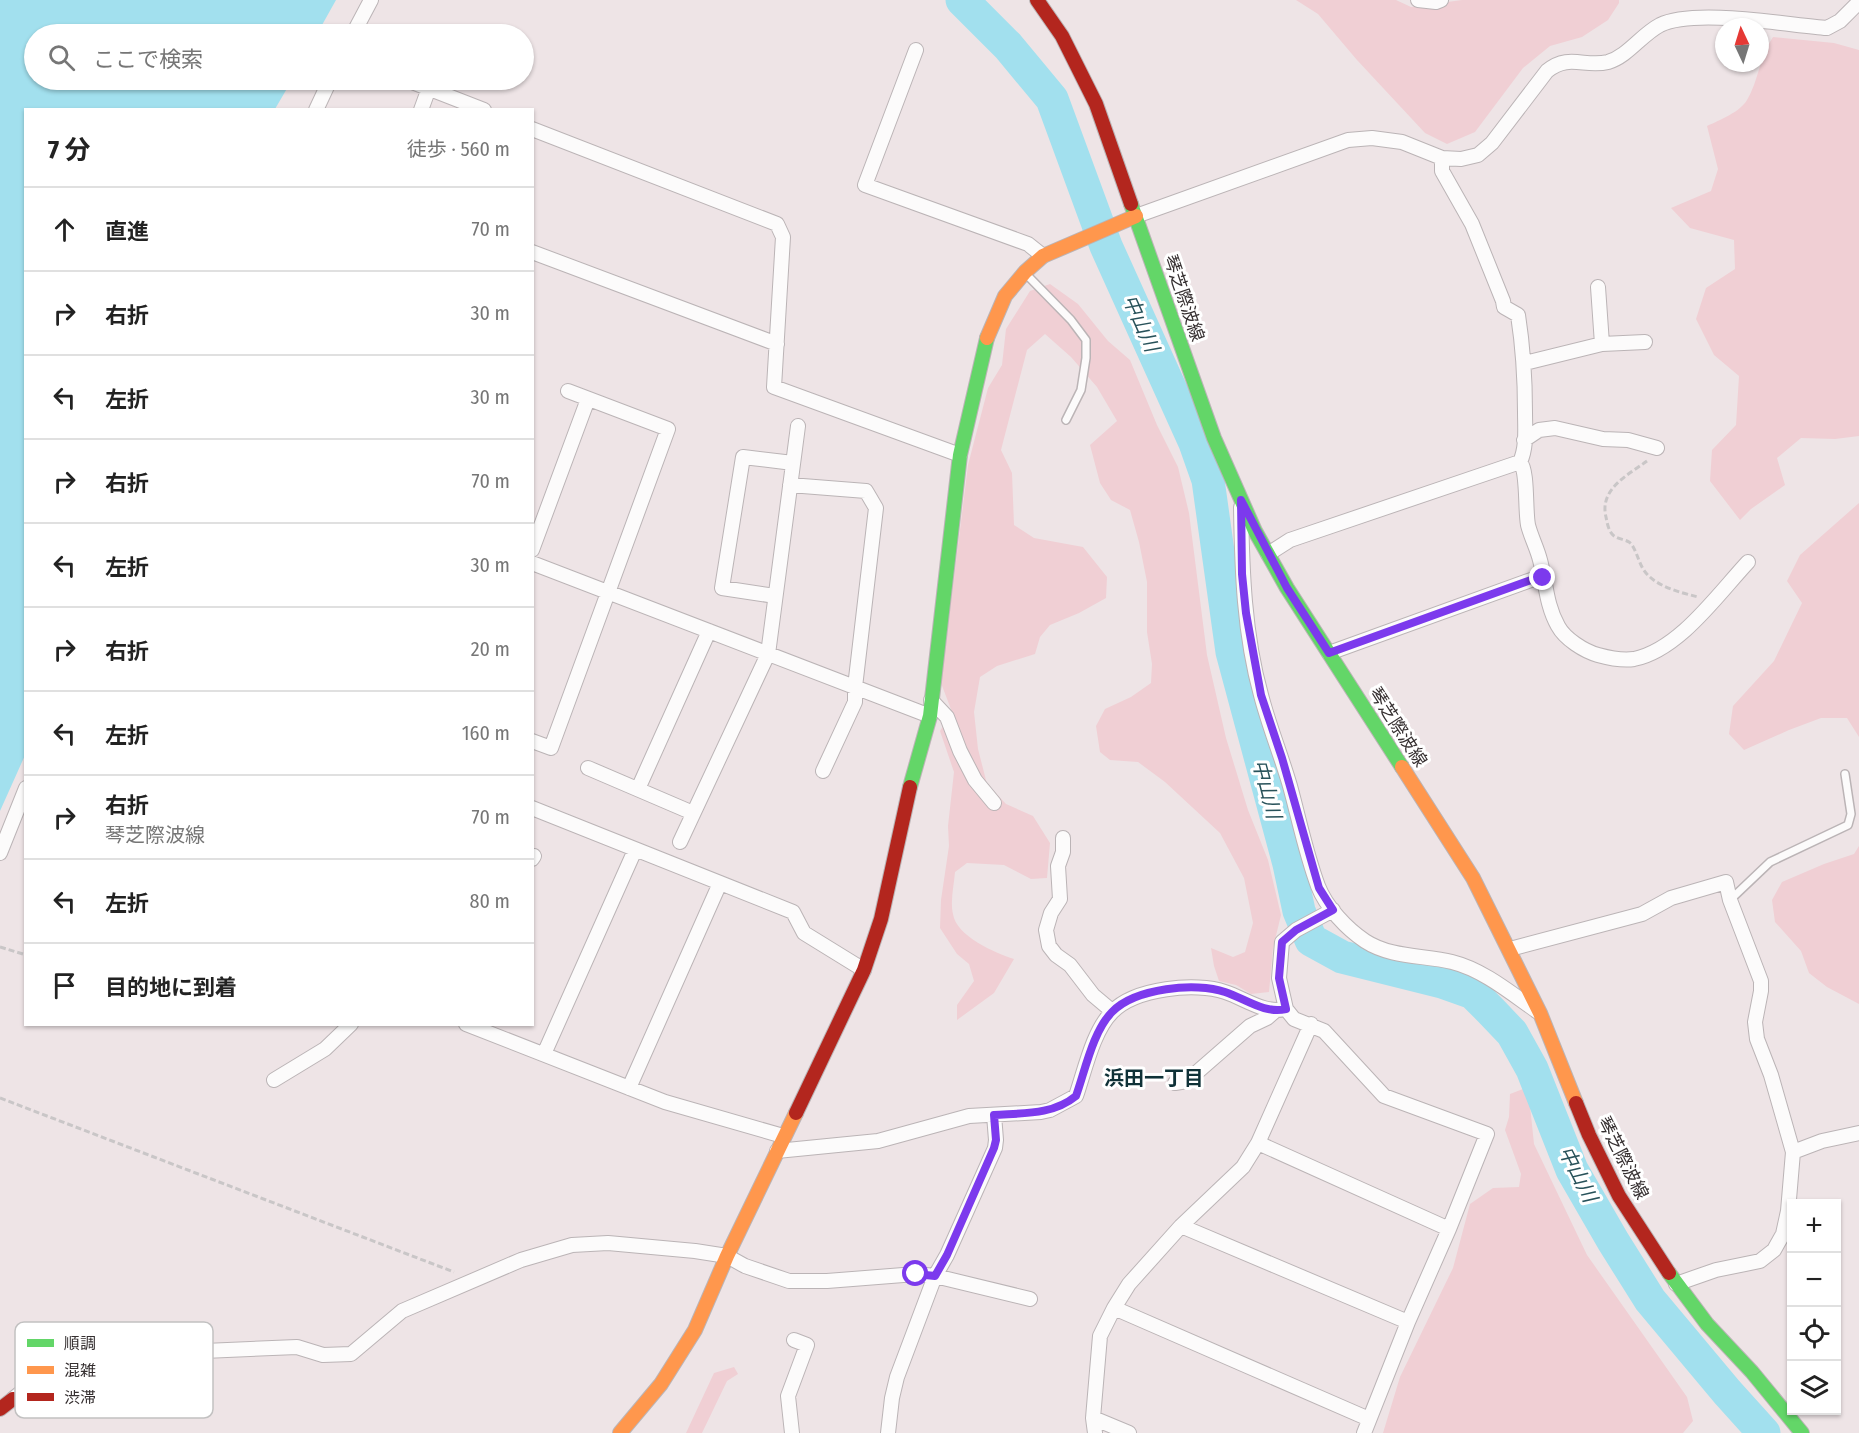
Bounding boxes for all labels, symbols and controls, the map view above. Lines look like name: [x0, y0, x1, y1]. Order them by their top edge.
north arrow: [1715, 18, 1769, 72]
search box: [24, 24, 534, 90]
icon: search: [45, 41, 78, 74]
text: ここで検索: [93, 46, 203, 73]
text: 7 分: [48, 135, 90, 166]
text: 徒歩 · 560 m: [407, 137, 510, 161]
icon: ahead: [48, 213, 81, 246]
text: 70 m: [472, 217, 510, 241]
text: 直進: [105, 218, 149, 245]
street label: 琴芝際波線: [1159, 252, 1209, 344]
water label: 中山川: [1118, 291, 1165, 357]
icon: right: [48, 297, 81, 330]
text: 30 m: [470, 301, 510, 325]
text: 右折: [105, 302, 149, 329]
icon: left: [48, 381, 81, 414]
text: 30 m: [470, 385, 510, 409]
text: 左折: [105, 386, 149, 413]
icon: right: [48, 465, 81, 498]
text: 70 m: [472, 469, 510, 493]
text: 右折: [105, 470, 149, 497]
icon: left: [48, 549, 81, 582]
text: 30 m: [470, 553, 510, 577]
text: 左折: [105, 554, 149, 581]
route end: [1529, 564, 1555, 590]
icon: right: [48, 633, 81, 666]
text: 20 m: [471, 637, 510, 661]
text: 右折: [105, 638, 149, 665]
street label: 琴芝際波線: [1364, 683, 1432, 771]
icon: left: [48, 717, 81, 750]
text: 160 m: [462, 721, 510, 745]
text: 左折: [105, 722, 149, 749]
water label: 中山川: [1248, 757, 1287, 823]
text: 右折: [105, 792, 149, 819]
icon: right: [48, 801, 81, 834]
text: 70 m: [472, 805, 510, 829]
text: 琴芝際波線: [105, 823, 205, 847]
icon: left: [48, 885, 81, 918]
text: 80 m: [470, 889, 510, 913]
text: 左折: [105, 890, 149, 917]
icon: arrive: [48, 969, 81, 1002]
text: 目的地に到着: [105, 974, 237, 1001]
district label: 浜田一丁目: [1104, 1066, 1204, 1090]
street label: 琴芝際波線: [1593, 1113, 1653, 1203]
water label: 中山川: [1554, 1142, 1603, 1208]
map controls: [1787, 1199, 1841, 1415]
button: +: [1787, 1199, 1841, 1253]
button: −: [1787, 1253, 1841, 1307]
route start: [902, 1260, 928, 1286]
button: locate: [1787, 1307, 1841, 1361]
legend: [15, 1322, 213, 1418]
text: 順調: [64, 1334, 96, 1353]
text: 混雑: [64, 1361, 96, 1380]
button: layers: [1787, 1361, 1841, 1415]
text: 渋滞: [64, 1388, 96, 1407]

